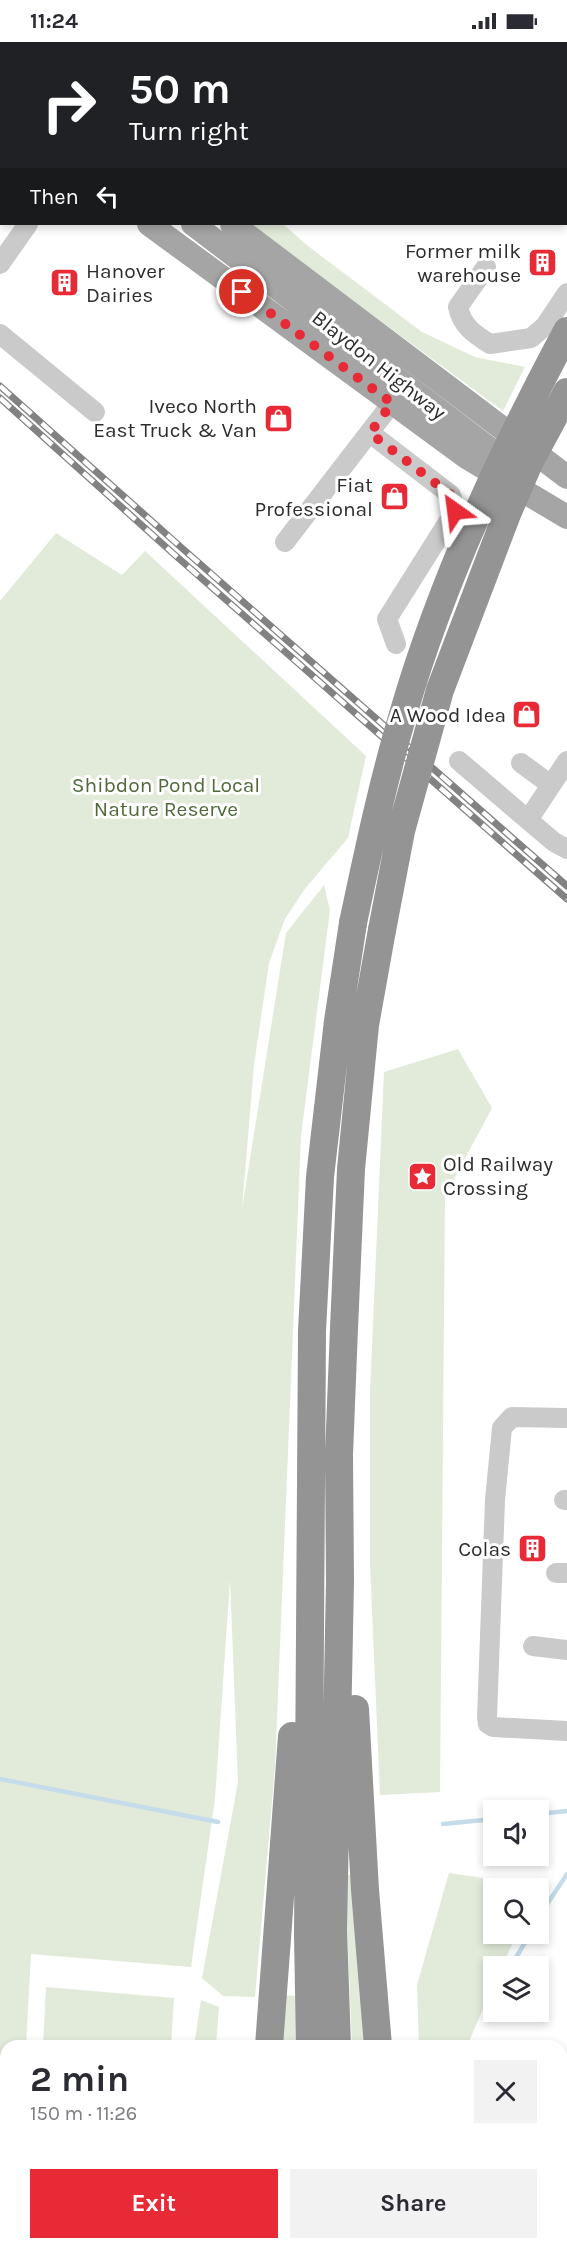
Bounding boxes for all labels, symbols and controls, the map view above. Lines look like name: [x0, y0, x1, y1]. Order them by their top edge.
text: 11:24: [30, 8, 78, 34]
text: 50 m: [129, 64, 231, 114]
icon: right: [30, 66, 108, 144]
text: Turn right: [129, 115, 249, 147]
icon: left: [91, 180, 124, 213]
text: Then: [30, 184, 79, 210]
place label: Former milk warehouse: [405, 239, 521, 287]
building icon: Former milk warehouse: [526, 247, 558, 279]
place label: Hanover Dairies: [86, 259, 165, 307]
pin: [216, 266, 267, 317]
building icon: Hanover Dairies: [49, 267, 81, 299]
icon: arrive: [225, 275, 258, 308]
street label: Blaydon Highway: [307, 305, 451, 425]
place label: Iveco North East Truck & Van: [93, 394, 257, 442]
shop icon: Iveco North East Truck & Van: [262, 402, 294, 434]
place label: Fiat Professional: [254, 473, 373, 521]
position arrow: [423, 479, 487, 543]
shop icon: Fiat Professional: [378, 481, 410, 513]
shop icon: A Wood Idea: [511, 699, 543, 731]
place label: A Wood Idea: [390, 703, 506, 727]
park label: Shibdon Pond Local Nature Reserve: [72, 773, 260, 821]
place label: Old Railway Crossing: [443, 1152, 553, 1200]
place icon: Old Railway Crossing: [406, 1160, 438, 1192]
building icon: Colas: [516, 1533, 548, 1565]
place label: Colas: [458, 1537, 511, 1561]
map controls: [483, 1800, 549, 2022]
button: sound: [483, 1800, 549, 1866]
button: search: [483, 1878, 549, 1944]
button: layers: [483, 1956, 549, 2022]
text: 2 min: [30, 2058, 129, 2100]
button: close: [474, 2060, 537, 2123]
text: 150 m · 11:26: [30, 2102, 137, 2125]
button: Exit: [30, 2169, 278, 2238]
button: Share: [290, 2169, 537, 2238]

